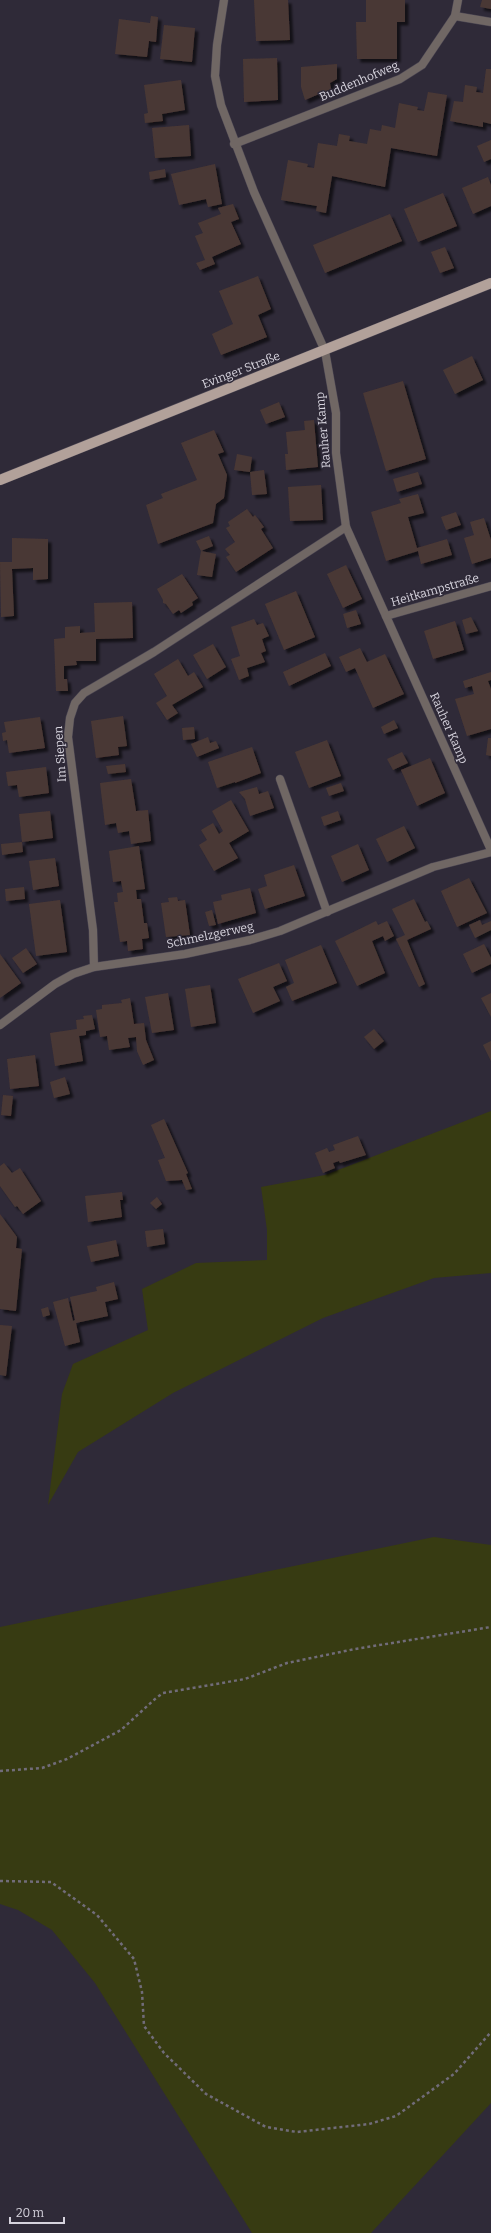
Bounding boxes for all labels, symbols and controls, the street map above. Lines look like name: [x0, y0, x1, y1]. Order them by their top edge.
street label: Buddenhofweg: [317, 58, 401, 104]
street label: Evinger Straße: [200, 349, 282, 391]
street label: Rauher Kamp: [313, 391, 333, 469]
street label: Heitkampstraße: [389, 571, 481, 609]
street label: Rauher Kamp: [427, 690, 471, 766]
street label: Im Siepen: [51, 725, 69, 783]
street label: Schmelzgerweg: [165, 919, 255, 951]
scale bar: [10, 2199, 64, 2225]
text: 20 m: [16, 2206, 45, 2220]

